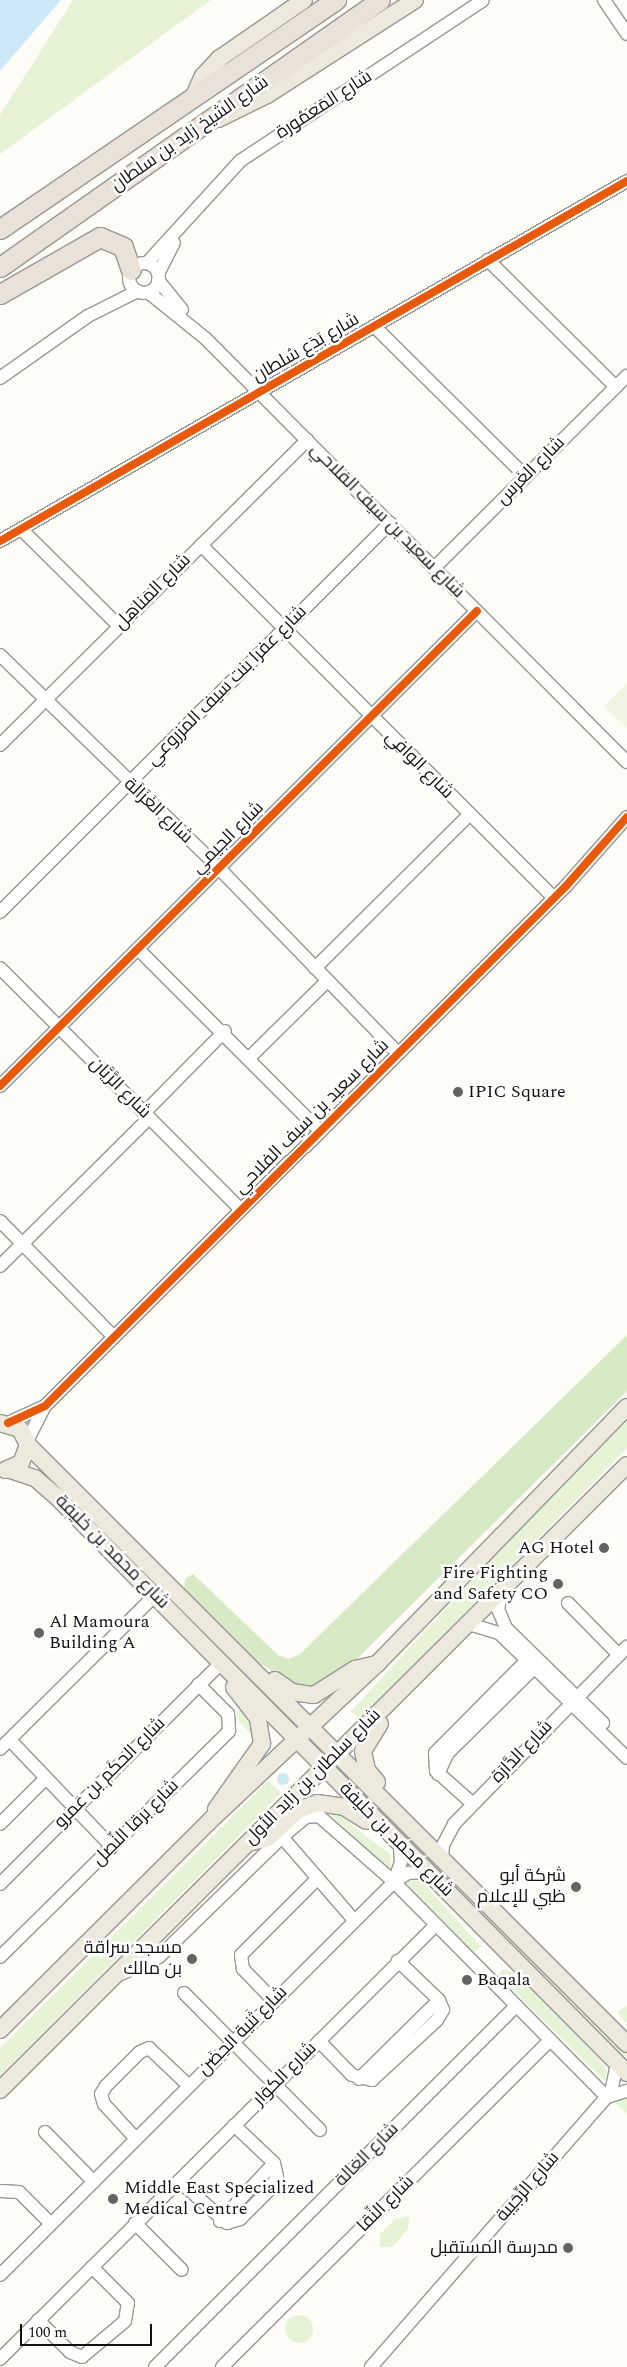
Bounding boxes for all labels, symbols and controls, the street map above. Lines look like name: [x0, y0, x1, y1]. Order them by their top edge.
street label: شارع المَعمُورة: [272, 66, 376, 144]
street label: شارع الشيخ زايد بن سلطان: [107, 71, 273, 197]
street label: شارع بَدَع سُلطان: [249, 309, 363, 387]
street label: شارع الغَرس: [492, 432, 570, 510]
street label: شارع سعيد بن سيف الفلاحي: [305, 439, 469, 603]
street label: شارع المَناهِل: [110, 549, 196, 635]
street label: شارع عفرا بنت سيف المزروعي: [142, 601, 312, 771]
street label: شارع الوافِي: [380, 726, 458, 804]
street label: شارع الغَزَالَة: [119, 774, 197, 848]
street label: شارع الجيمي: [187, 797, 269, 879]
street label: شارع سعيد بن سيف الفلاحي: [230, 1035, 394, 1199]
street label: شارع الرَّيَّان: [85, 1053, 155, 1123]
place label: IPIC Square: [468, 1081, 566, 1103]
marker: IPIC Square: [452, 1086, 464, 1098]
street label: شارع محمد بن خليفة: [50, 1490, 174, 1614]
place label: AG Hotel: [518, 1537, 594, 1559]
marker: AG Hotel: [598, 1542, 610, 1554]
place label: Fire Fighting and Safety CO: [434, 1563, 548, 1606]
marker: Fire Fighting and Safety CO: [552, 1578, 564, 1590]
place label: Al Mamoura Building A: [49, 1612, 150, 1655]
marker: Al Mamoura Building A: [33, 1627, 45, 1639]
street label: شارع سلطان بن زايد الأول: [240, 1704, 386, 1850]
street label: شارع الحكَم بن عَمرو: [50, 1713, 170, 1833]
street label: شارع الدَّارَة: [487, 1716, 557, 1788]
street label: شارع بَرقا النِّصِل: [88, 1775, 184, 1871]
street label: شارع محمد بن خليفة: [334, 1778, 458, 1902]
place label: شركة أبو ظبي للإعلام: [477, 1866, 566, 1908]
marker: شركة أبو ظبي للإعلام: [570, 1881, 582, 1893]
place label: مسجد سراقة بن مالك: [84, 1938, 182, 1980]
marker: مسجد سراقة بن مالك: [186, 1953, 198, 1965]
place label: Baqala: [477, 1969, 530, 1991]
marker: Baqala: [461, 1974, 473, 1986]
street label: شارع ثَنية الحِضَن: [194, 1982, 292, 2080]
street label: شارع الكوَار: [249, 2038, 321, 2110]
street label: شارع الغالة: [331, 2119, 403, 2191]
street label: شارع الرِّجَيبة: [492, 2148, 564, 2226]
street label: شارع النِّقا: [353, 2171, 419, 2237]
place label: Middle East Specialized Medical Centre: [124, 2178, 314, 2220]
marker: Middle East Specialized Medical Centre: [106, 2192, 120, 2206]
place label: مدرسة المستقبل: [430, 2237, 558, 2259]
marker: مدرسة المستقبل: [562, 2242, 574, 2254]
scale bar: [22, 2314, 155, 2346]
text: 100 m: [28, 2321, 67, 2344]

